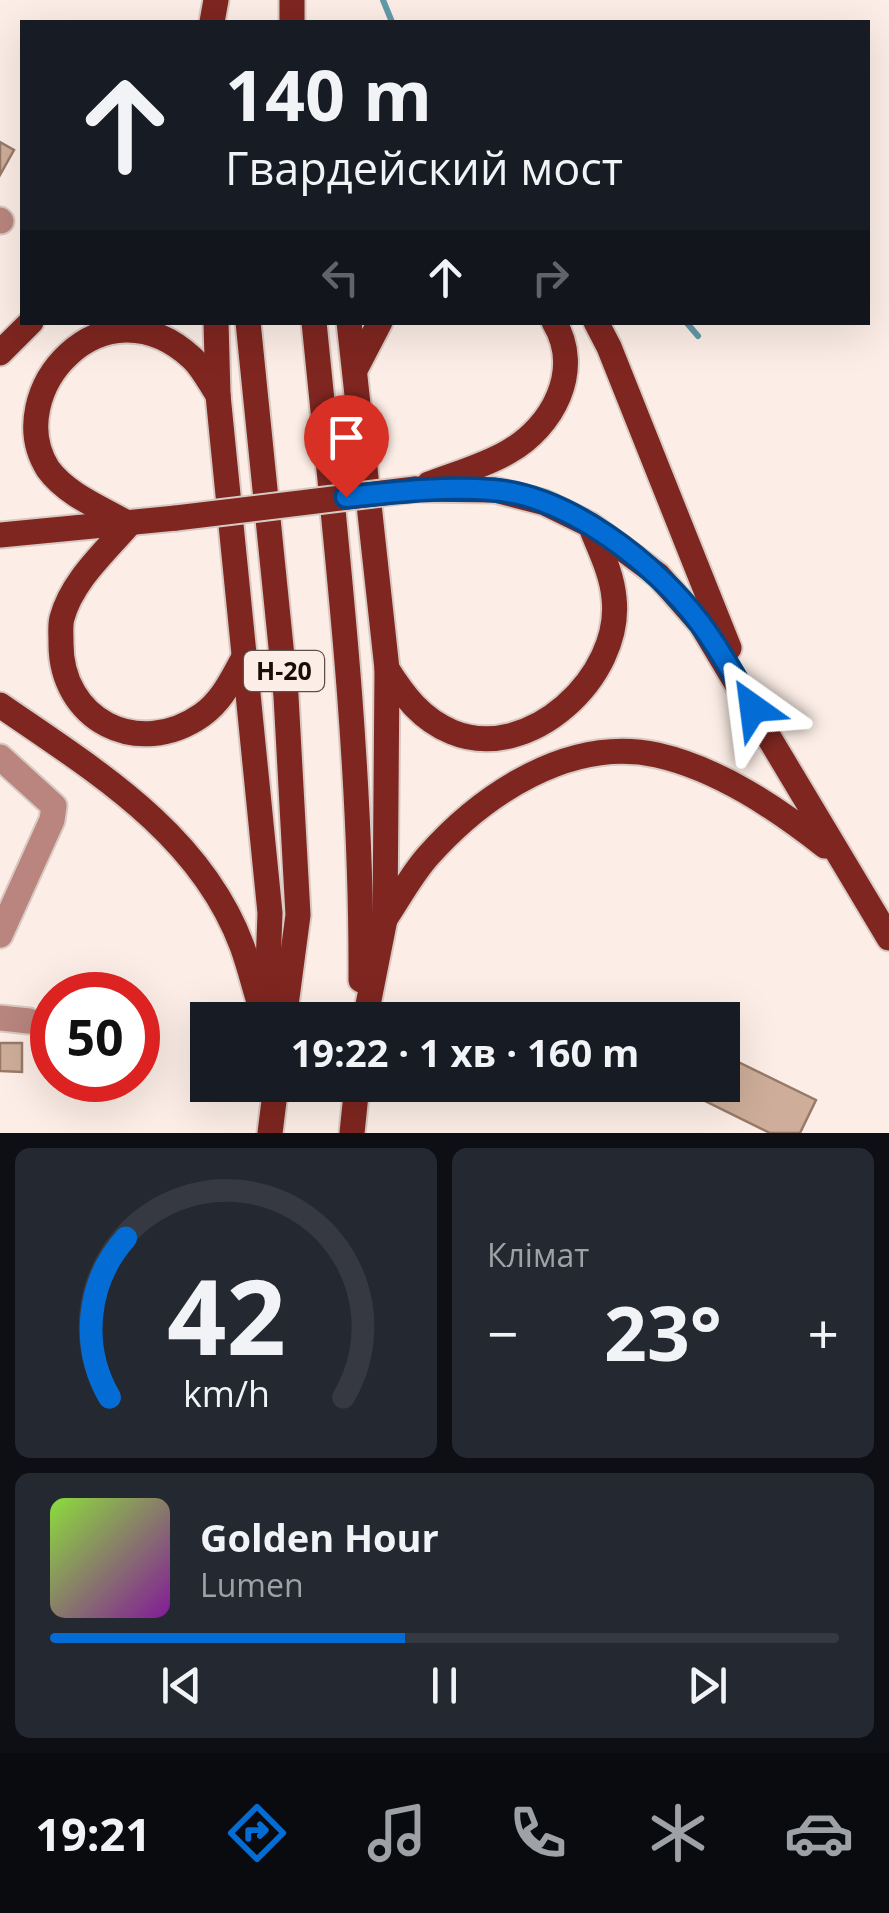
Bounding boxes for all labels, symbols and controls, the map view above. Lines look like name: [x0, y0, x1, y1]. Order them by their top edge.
text: 140 m: [225, 46, 432, 142]
icon: ahead: [60, 60, 190, 190]
text: Гвардейский мост: [225, 137, 623, 198]
icon: left: [313, 250, 368, 305]
icon: ahead: [418, 250, 473, 305]
icon: right: [523, 250, 578, 305]
pin: [304, 395, 389, 498]
icon: arrive: [319, 410, 374, 465]
road number: Н-20: [244, 651, 324, 691]
position arrow: [701, 656, 805, 760]
speed limit sign: 50: [30, 972, 160, 1102]
text: 19:22 · 1 хв · 160 m: [291, 1026, 639, 1078]
text: Клімат: [487, 1233, 589, 1276]
text: 42: [167, 1244, 285, 1385]
text: 23°: [604, 1281, 722, 1383]
text: −: [487, 1295, 518, 1370]
text: +: [808, 1295, 839, 1370]
text: km/h: [183, 1369, 269, 1417]
text: Golden Hour: [200, 1511, 439, 1563]
text: Lumen: [200, 1563, 304, 1606]
icon: previous: [154, 1658, 209, 1713]
icon: pause: [417, 1658, 472, 1713]
icon: next: [680, 1658, 735, 1713]
icon: directions: [222, 1798, 292, 1868]
icon: music: [362, 1798, 432, 1868]
icon: phone: [503, 1798, 573, 1868]
icon: climate: [643, 1798, 713, 1868]
icon: car: [784, 1798, 854, 1868]
text: 19:21: [35, 1803, 151, 1864]

